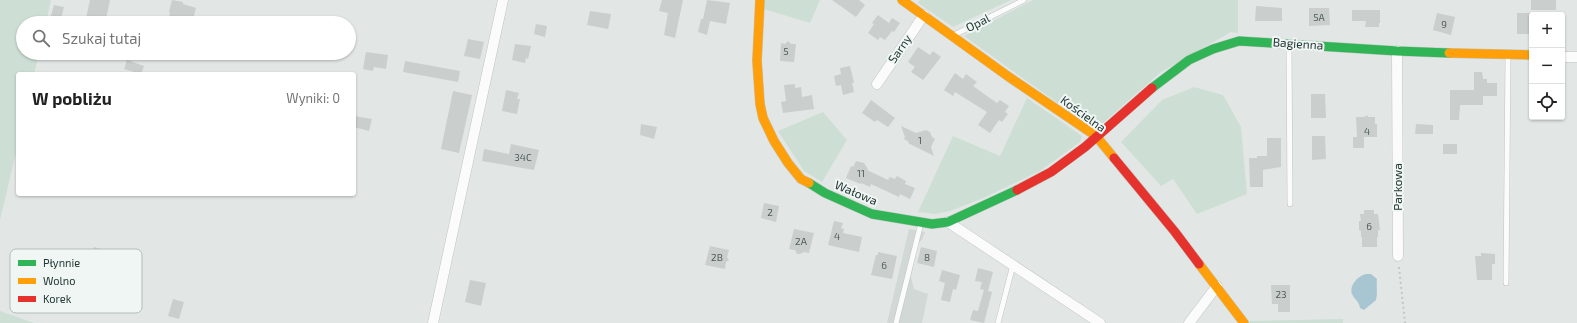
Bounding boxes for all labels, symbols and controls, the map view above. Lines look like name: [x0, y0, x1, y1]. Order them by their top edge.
street label: Opal: [963, 10, 992, 34]
house number: 5A: [1313, 11, 1326, 23]
map controls: [1529, 12, 1565, 120]
button: +: [1529, 12, 1565, 48]
search box: [16, 16, 356, 60]
house number: 9: [1441, 18, 1447, 30]
icon: search: [30, 27, 52, 49]
text: Szukaj tutaj: [62, 29, 141, 47]
street label: Sarny: [885, 31, 914, 65]
street label: Bagienna: [1272, 34, 1324, 52]
house number: 5: [783, 45, 789, 57]
button: −: [1529, 48, 1565, 84]
button: locate: [1529, 84, 1565, 120]
text: W pobliżu: [32, 88, 112, 108]
text: Wyniki: 0: [286, 90, 340, 106]
street label: Kościelna: [1058, 92, 1109, 134]
house number: 4: [1364, 125, 1370, 137]
house number: 1: [918, 134, 922, 146]
house number: 34C: [514, 151, 532, 163]
street label: Parkowa: [1390, 163, 1404, 211]
house number: 11: [857, 167, 865, 179]
street label: Wałowa: [833, 177, 880, 207]
house number: 2: [767, 206, 773, 218]
house number: 6: [1366, 220, 1372, 232]
house number: 4: [834, 230, 840, 242]
house number: 2A: [795, 235, 808, 247]
legend: [10, 249, 142, 313]
house number: 2B: [711, 251, 723, 263]
house number: 8: [924, 251, 930, 263]
text: Płynnie: [43, 256, 80, 269]
house number: 6: [881, 259, 887, 271]
text: Wolno: [43, 274, 75, 287]
house number: 23: [1275, 288, 1287, 300]
text: Korek: [43, 292, 72, 305]

